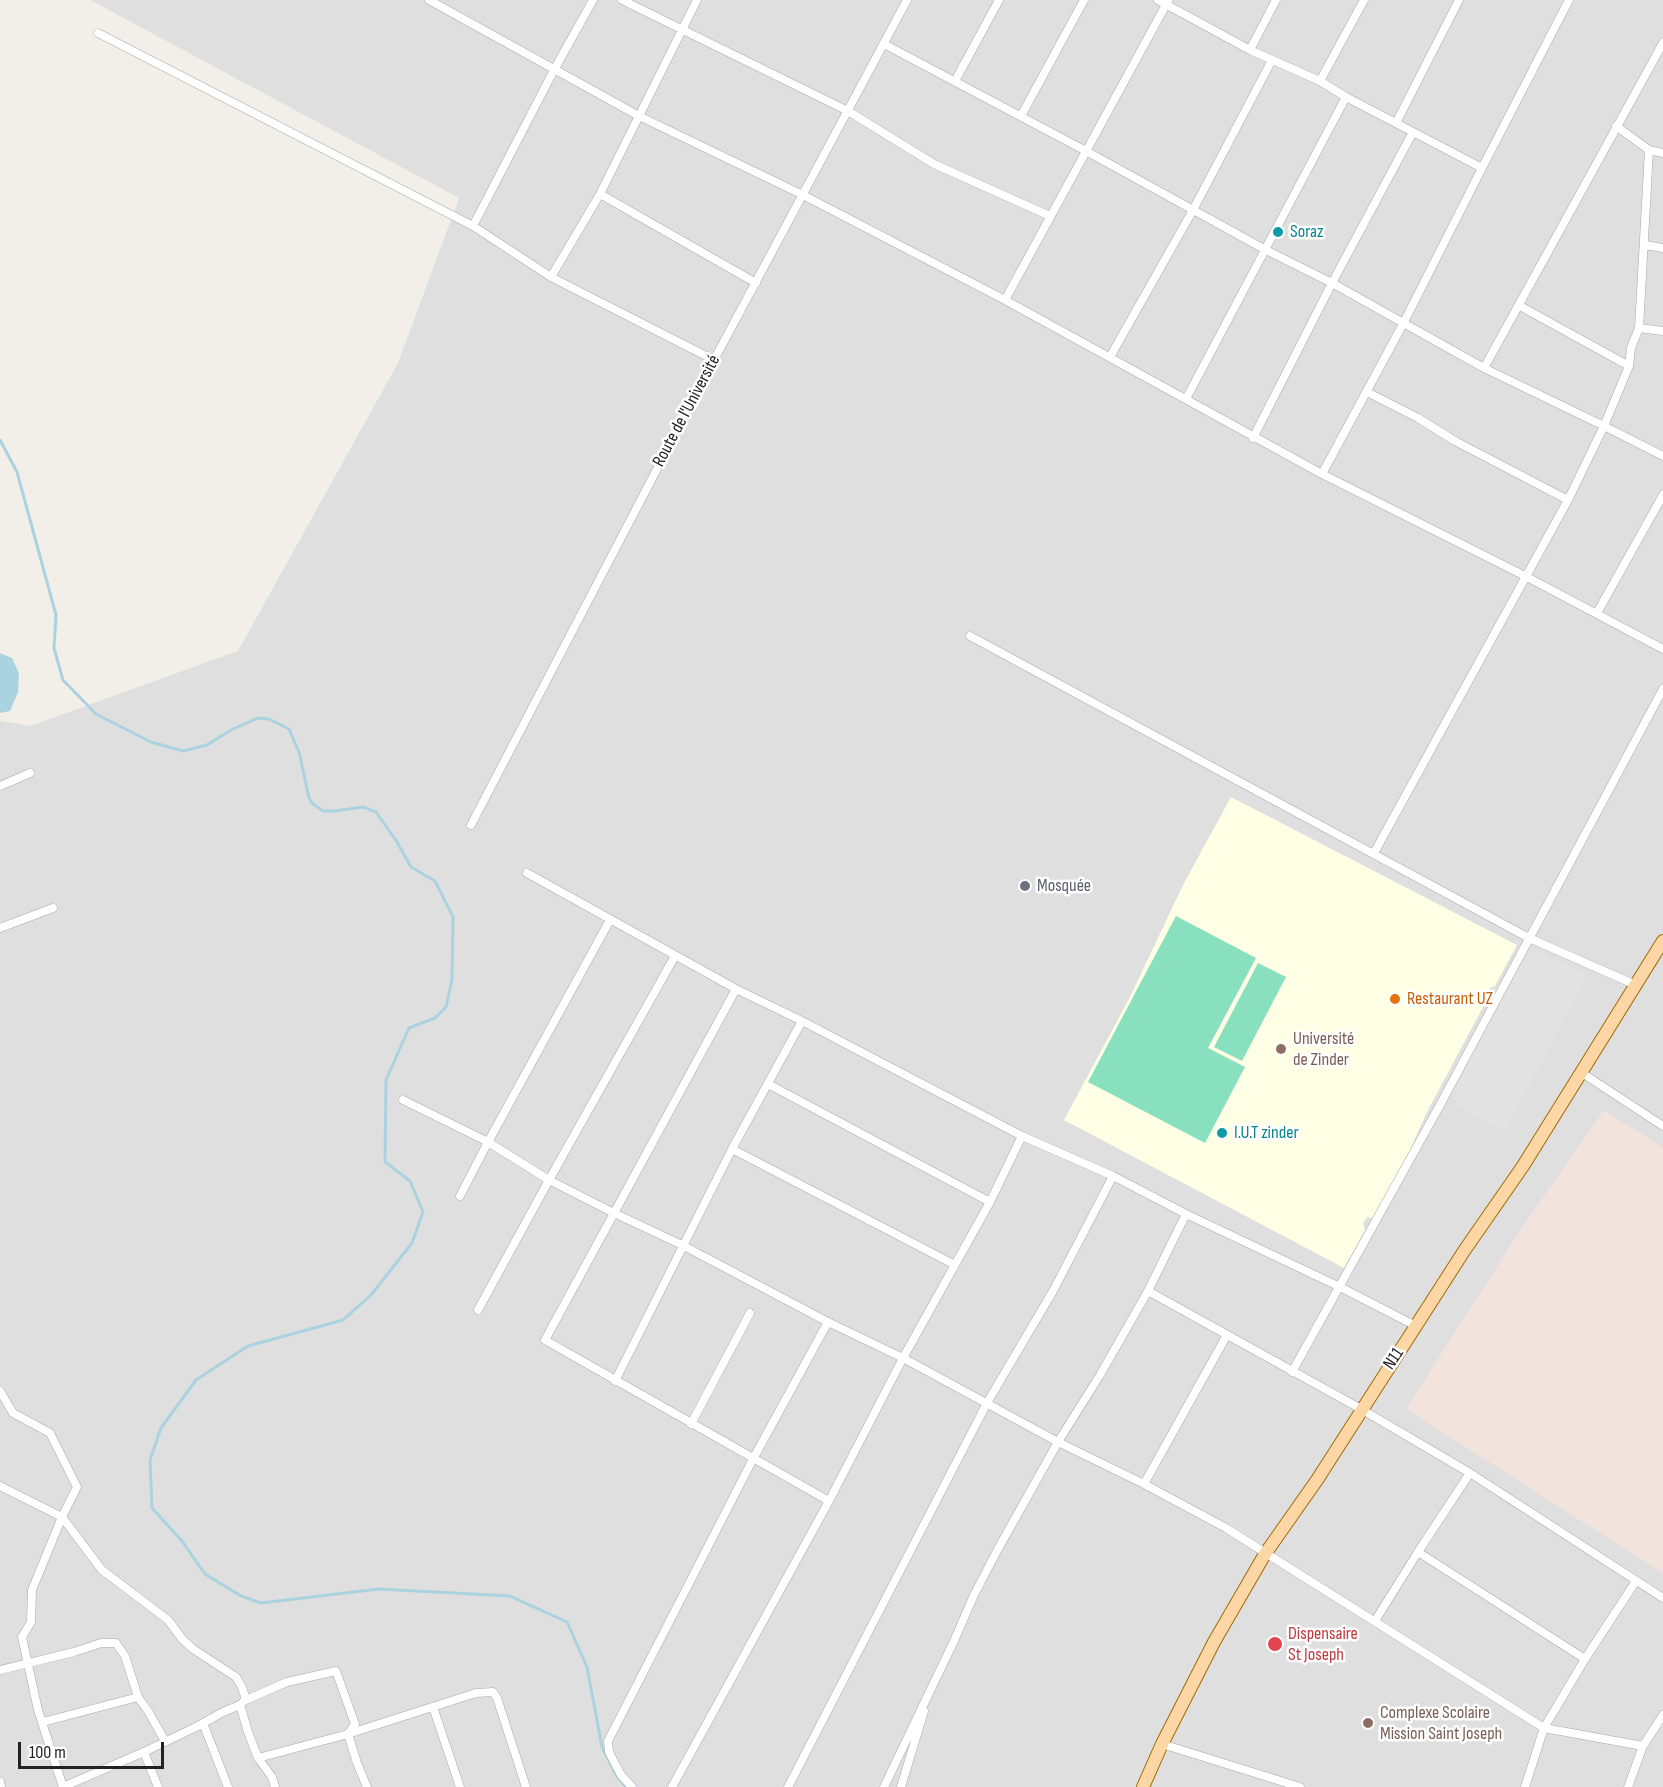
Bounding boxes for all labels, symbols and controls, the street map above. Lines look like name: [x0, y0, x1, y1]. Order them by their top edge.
place label: Soraz: [1290, 221, 1323, 243]
marker: Soraz: [1271, 225, 1285, 239]
street label: Route de l'Université: [648, 351, 726, 471]
place label: Mosquée: [1037, 875, 1091, 897]
marker: Mosquée: [1018, 879, 1032, 893]
place label: Restaurant UZ: [1407, 988, 1493, 1010]
marker: Restaurant UZ: [1388, 992, 1402, 1006]
place label: Université de Zinder: [1293, 1028, 1354, 1070]
marker: Université de Zinder: [1274, 1042, 1288, 1056]
place label: I.U.T zinder: [1234, 1122, 1299, 1144]
marker: I.U.T zinder: [1215, 1126, 1229, 1140]
street label: N11: [1379, 1344, 1409, 1374]
place label: Dispensaire St Joseph: [1288, 1623, 1358, 1666]
marker: Dispensaire St Joseph: [1266, 1635, 1284, 1653]
place label: Complexe Scolaire Mission Saint Joseph: [1380, 1702, 1502, 1744]
marker: Complexe Scolaire Mission Saint Joseph: [1361, 1716, 1375, 1730]
scale bar: [21, 1730, 166, 1768]
text: 100 m: [29, 1742, 66, 1763]

